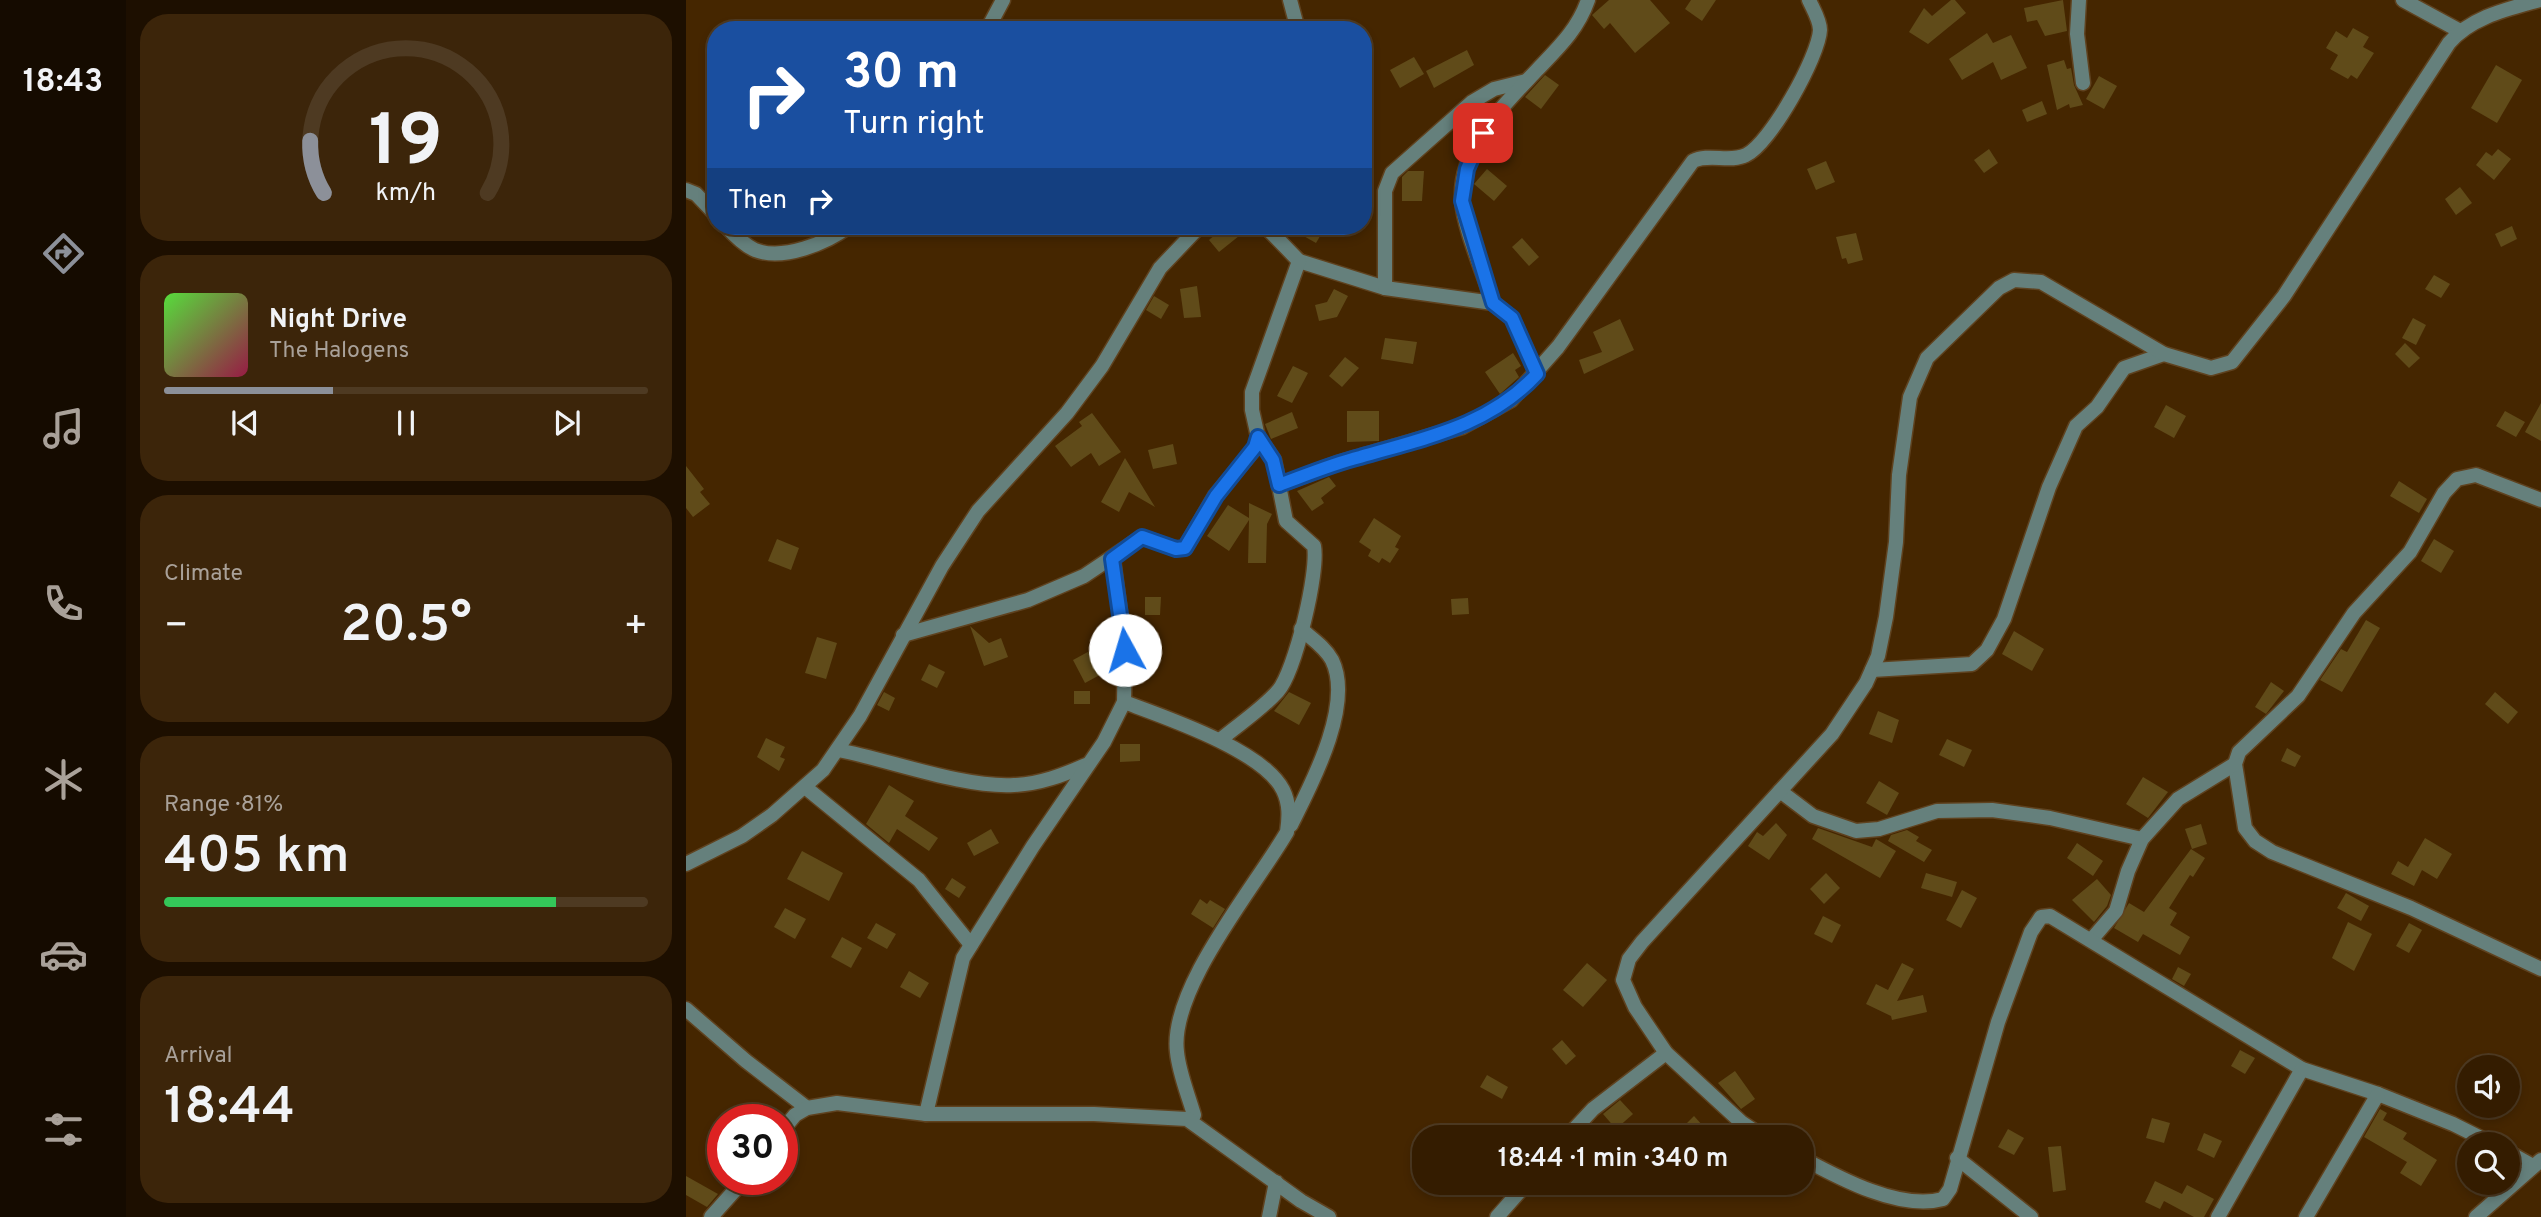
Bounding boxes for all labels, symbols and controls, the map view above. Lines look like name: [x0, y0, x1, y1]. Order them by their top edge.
text: 30 m: [843, 44, 959, 106]
icon: right: [728, 49, 819, 140]
text: 18:43: [23, 63, 103, 103]
text: 19: [369, 100, 443, 192]
pin: [1453, 103, 1513, 163]
text: Turn right: [843, 105, 985, 145]
icon: arrive: [1464, 114, 1502, 152]
text: km/h: [376, 178, 436, 210]
icon: right: [801, 182, 839, 220]
text: Then: [728, 185, 787, 218]
icon: directions: [39, 229, 88, 278]
text: Night Drive: [269, 304, 407, 337]
text: The Halogens: [269, 337, 409, 366]
icon: music: [39, 404, 88, 453]
icon: previous: [226, 404, 264, 442]
icon: pause: [387, 404, 425, 442]
icon: next: [548, 404, 586, 442]
text: Climate: [164, 560, 243, 589]
icon: phone: [39, 579, 88, 628]
text: 20.5°: [340, 594, 472, 660]
text: −: [164, 603, 189, 652]
text: +: [623, 603, 648, 652]
position arrow: [1088, 613, 1162, 687]
icon: climate: [39, 755, 88, 804]
text: Range · 81%: [164, 791, 283, 820]
text: 405 km: [164, 825, 349, 891]
icon: car: [39, 930, 88, 979]
text: Arrival: [164, 1042, 233, 1071]
map controls: [2457, 1055, 2520, 1195]
button: sound: [2457, 1055, 2520, 1118]
text: 18:44: [164, 1076, 295, 1142]
speed limit sign: 30: [707, 1104, 798, 1195]
icon: filters: [39, 1105, 88, 1154]
button: search: [2457, 1132, 2520, 1195]
text: 18:44 · 1 min · 340 m: [1498, 1143, 1728, 1176]

